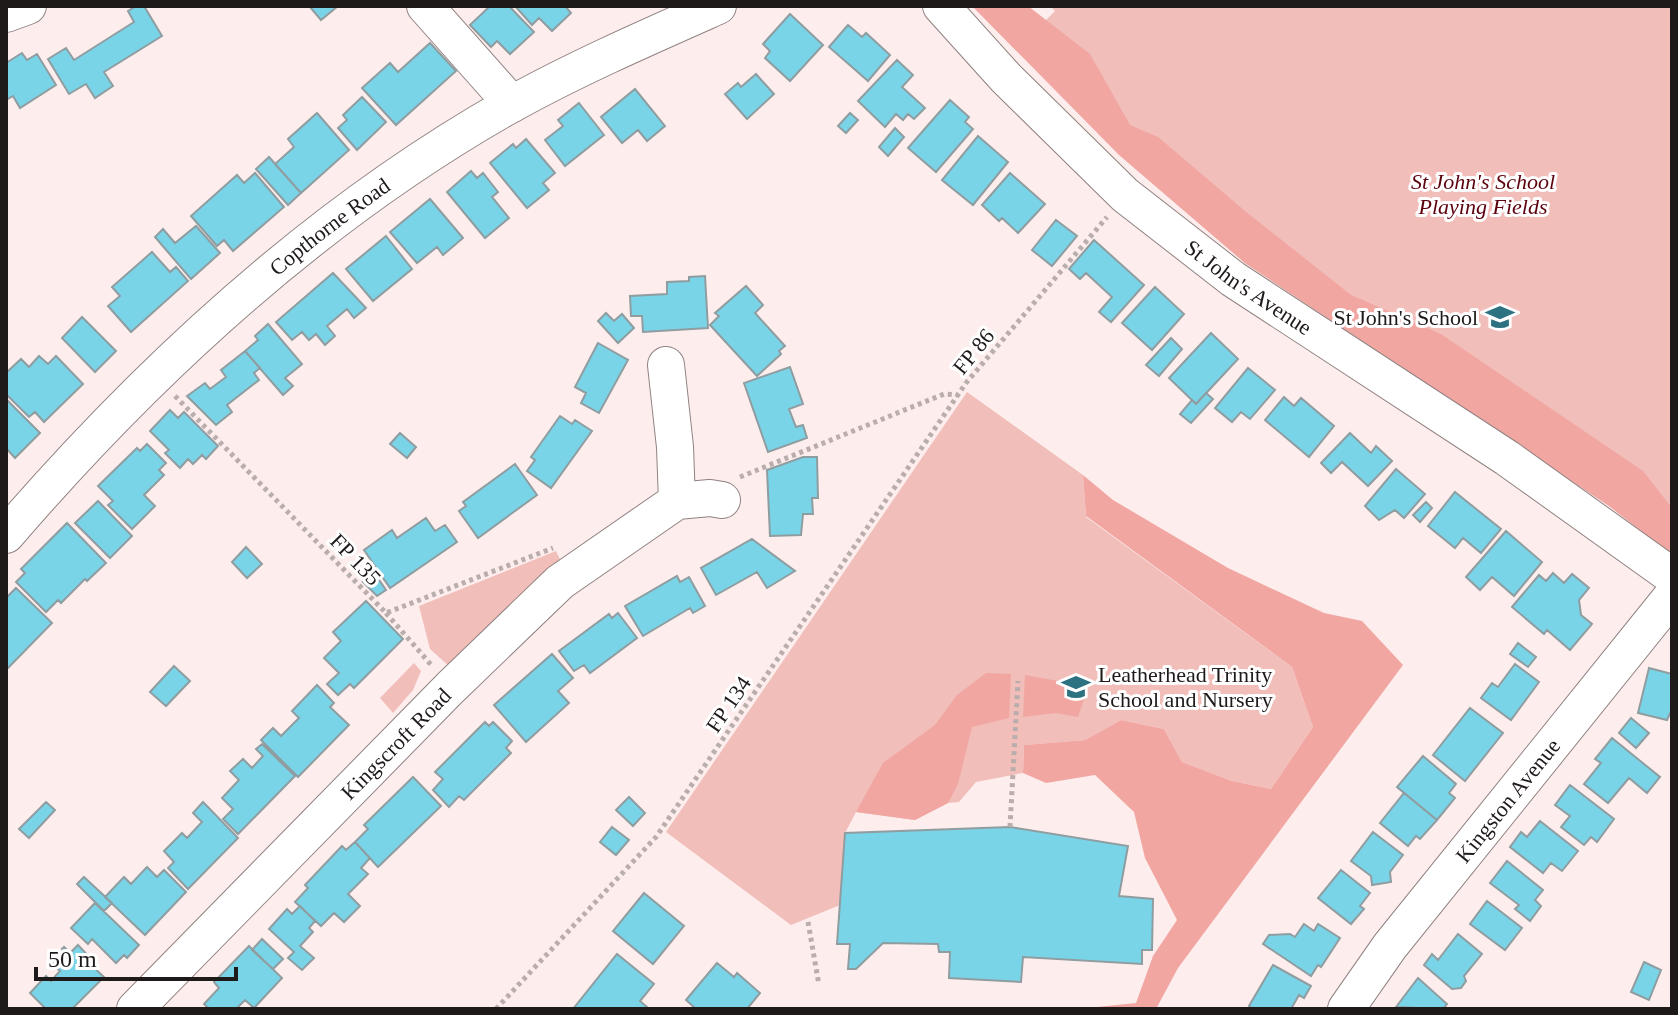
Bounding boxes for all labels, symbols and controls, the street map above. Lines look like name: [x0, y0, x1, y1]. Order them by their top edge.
park label: St John's School Playing Fields: [1411, 169, 1555, 219]
street label: Copthorne Road: [265, 173, 395, 281]
street label: St John's Avenue: [1180, 234, 1316, 340]
school or university icon: St John's School: [1485, 302, 1515, 332]
place label: St John's School: [1333, 305, 1478, 330]
street label: FP 86: [948, 324, 999, 379]
street label: FP 135: [325, 528, 386, 590]
place label: Leatherhead Trinity School and Nursery: [1098, 662, 1273, 712]
street label: FP 134: [701, 672, 756, 737]
school or university icon: Leatherhead Trinity School and Nursery: [1061, 672, 1091, 702]
street label: Kingscroft Road: [336, 683, 456, 805]
street label: Kingston Avenue: [1450, 734, 1565, 868]
scale bar: [36, 931, 236, 981]
text: 50 m: [48, 946, 97, 972]

